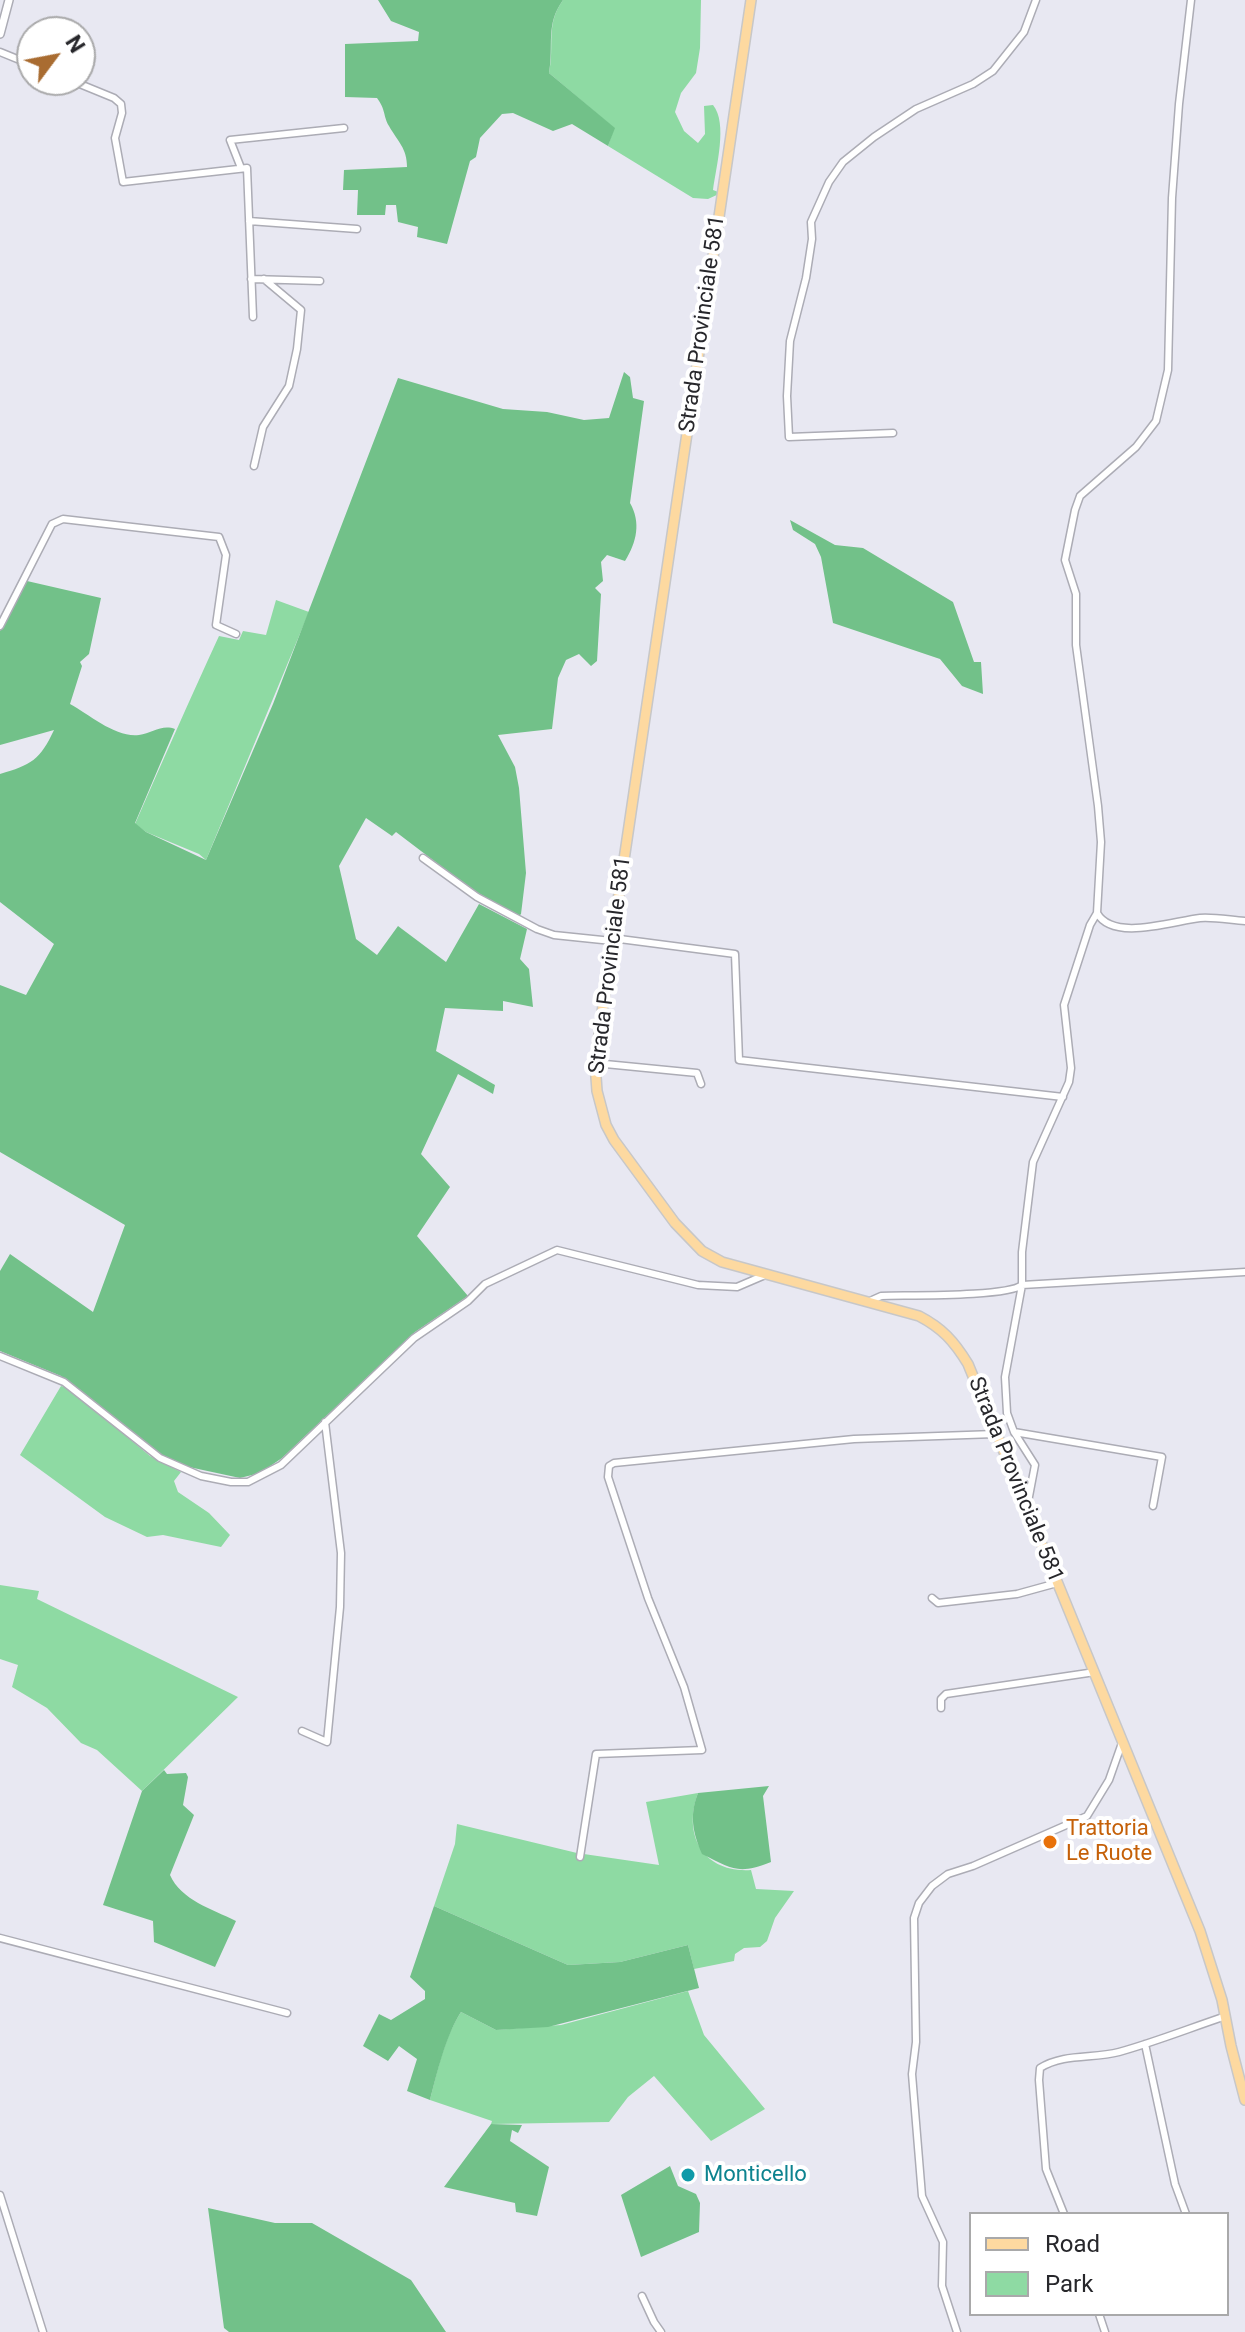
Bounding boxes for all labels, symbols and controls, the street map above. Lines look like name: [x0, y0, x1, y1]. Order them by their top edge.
north arrow: [16, 16, 96, 96]
text: N: [60, 31, 90, 57]
street label: Strada Provinciale 581: [675, 214, 731, 434]
street label: Strada Provinciale 581: [585, 855, 637, 1075]
street label: Strada Provinciale 581: [962, 1373, 1068, 1587]
place label: Trattoria Le Ruote: [1066, 1816, 1152, 1868]
marker: Trattoria Le Ruote: [1041, 1833, 1059, 1851]
place label: Monticello: [704, 2162, 807, 2188]
marker: Monticello: [679, 2166, 697, 2184]
legend: [969, 2212, 1229, 2316]
text: Road: [1045, 2230, 1100, 2258]
text: Park: [1045, 2270, 1093, 2298]

